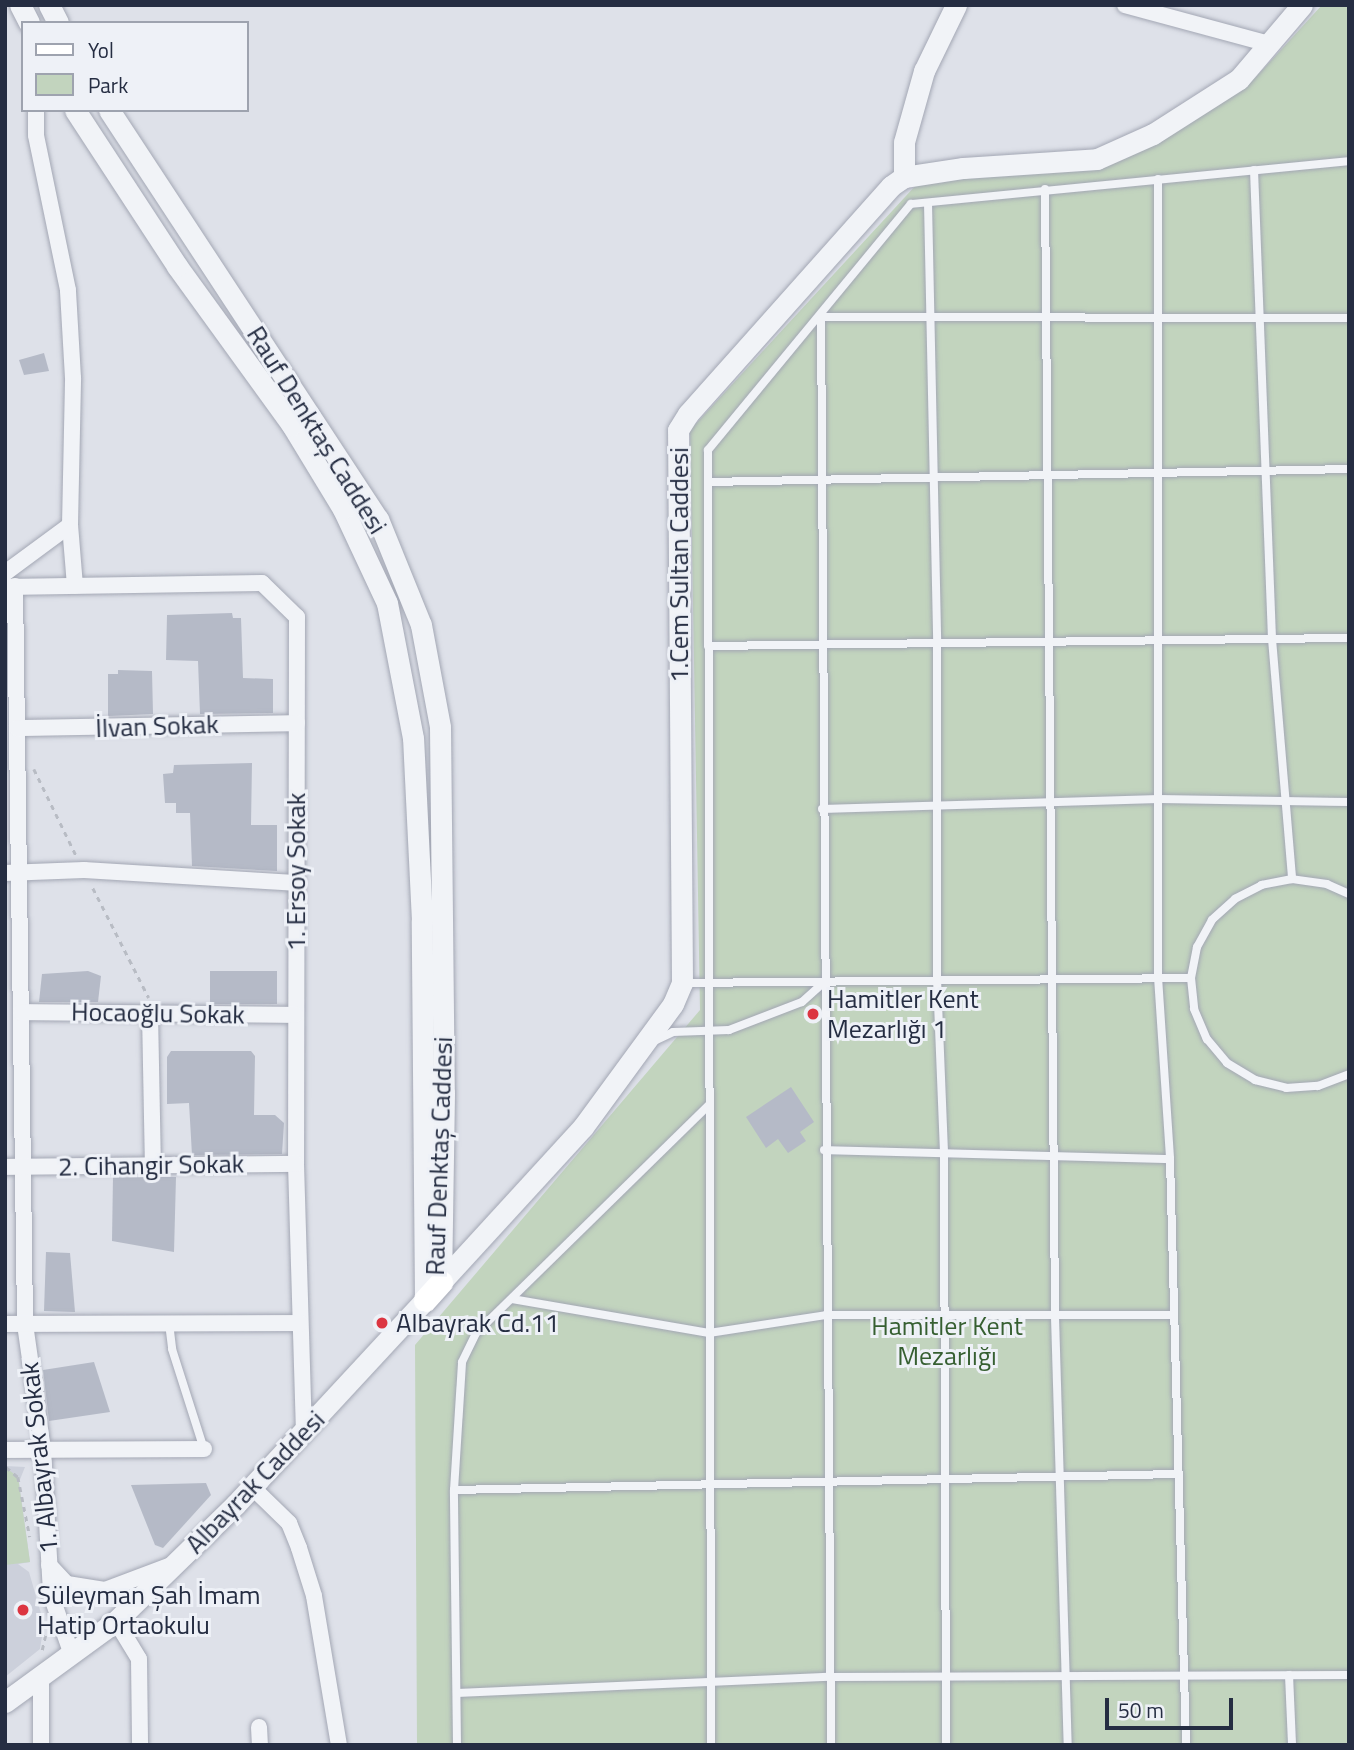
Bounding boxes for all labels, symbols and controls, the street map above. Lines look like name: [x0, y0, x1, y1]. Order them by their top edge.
legend: [21, 21, 248, 112]
text: Yol: [88, 34, 114, 66]
text: Park: [88, 69, 128, 101]
street label: Rauf Denktaş Caddesi: [240, 320, 394, 540]
street label: 1.Cem Sultan Caddesi: [663, 447, 695, 683]
street label: İlvan Sokak: [95, 708, 219, 744]
street label: 1. Ersoy Sokak: [280, 793, 312, 951]
place label: Hamitler Kent Mezarlığı 1: [827, 983, 979, 1044]
street label: Hocaoğlu Sokak: [71, 996, 245, 1030]
marker: Hamitler Kent Mezarlığı 1: [805, 1006, 821, 1022]
street label: Rauf Denktaş Caddesi: [419, 1036, 459, 1276]
street label: 2. Cihangir Sokak: [58, 1148, 244, 1182]
place label: Albayrak Cd.11: [396, 1307, 559, 1339]
park label: Hamitler Kent Mezarlığı: [871, 1310, 1023, 1372]
marker: Albayrak Cd.11: [374, 1315, 390, 1331]
street label: 1. Albayrak Sokak: [13, 1361, 65, 1555]
street label: Albayrak Caddesi: [179, 1404, 331, 1560]
place label: Süleyman Şah İmam Hatip Ortaokulu: [37, 1579, 260, 1640]
marker: Süleyman Şah İmam Hatip Ortaokulu: [15, 1602, 31, 1618]
scale bar: [1109, 1684, 1237, 1728]
text: 50 m: [1118, 1694, 1164, 1726]

